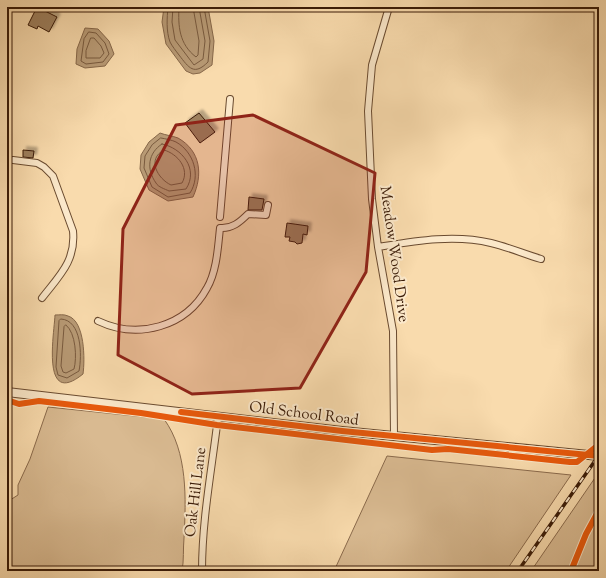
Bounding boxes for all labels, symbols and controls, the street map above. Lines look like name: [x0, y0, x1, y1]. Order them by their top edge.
street label: Meadow Wood Drive: [374, 185, 413, 324]
street label: Old School Road: [248, 397, 360, 432]
street label: Oak Hill Lane: [181, 446, 212, 538]

